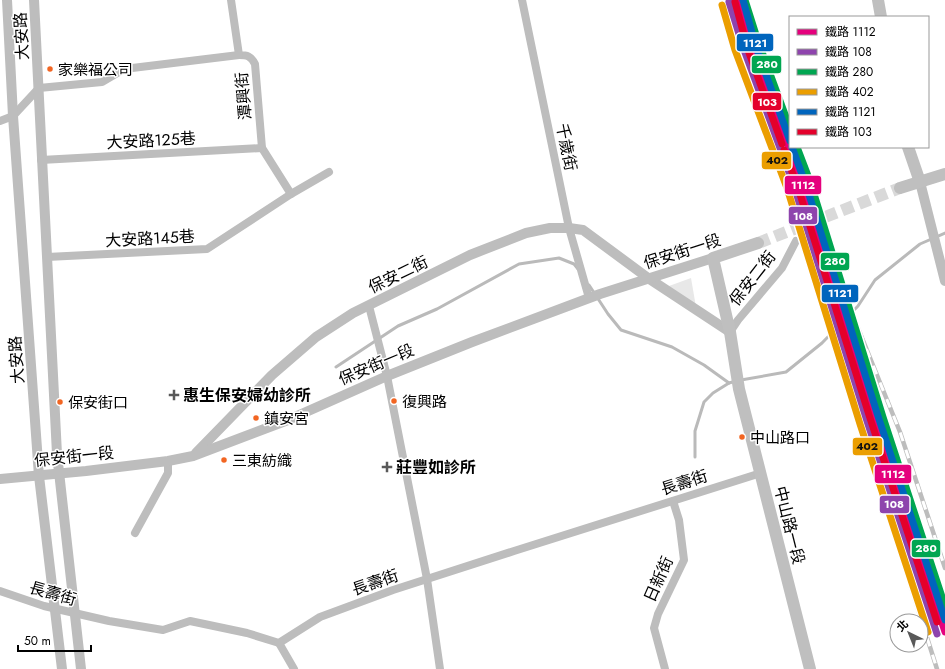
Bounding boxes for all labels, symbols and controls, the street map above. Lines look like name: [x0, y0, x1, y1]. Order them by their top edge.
street label: 大安路: [9, 11, 34, 61]
legend: [789, 16, 929, 148]
text: 鐵路 1112: [825, 23, 876, 41]
line badge: 1121: [736, 33, 774, 52]
text: 1121: [743, 35, 767, 51]
text: 鐵路 108: [825, 43, 872, 61]
line badge: 280: [751, 55, 782, 74]
text: 280: [756, 56, 778, 72]
place label: 家樂福公司: [58, 59, 133, 81]
text: 鐵路 280: [825, 63, 873, 81]
marker: 家樂福公司: [45, 64, 55, 74]
street label: 潭興街: [230, 71, 257, 121]
text: 鐵路 402: [825, 83, 874, 101]
line badge: 103: [752, 92, 782, 111]
text: 103: [757, 94, 777, 110]
text: 鐵路 1121: [825, 103, 876, 121]
street label: 千歲街: [551, 121, 582, 173]
text: 鐵路 103: [825, 123, 872, 141]
street label: 大安路125巷: [106, 127, 196, 154]
line badge: 402: [761, 151, 792, 170]
text: 402: [766, 152, 788, 168]
line badge: 1112: [784, 175, 822, 195]
text: 1112: [791, 177, 815, 193]
line badge: 108: [788, 206, 818, 225]
text: 108: [793, 208, 813, 224]
street label: 大安路145巷: [105, 225, 195, 252]
street label: 保安街一段: [641, 228, 724, 275]
street label: 保安二街: [724, 246, 781, 311]
street label: 保安二街: [364, 250, 432, 299]
line badge: 280: [820, 252, 850, 271]
text: 280: [824, 253, 846, 269]
line badge: 1121: [821, 284, 859, 303]
text: 1121: [828, 285, 852, 301]
street label: 大安路: [3, 335, 30, 385]
street label: 保安街一段: [335, 338, 418, 391]
place label: 惠生保安婦幼診所: [183, 384, 311, 407]
marker: 惠生保安婦幼診所: [168, 389, 180, 401]
place label: 復興路: [402, 391, 447, 413]
place label: 保安街口: [68, 392, 128, 414]
marker: 復興路: [389, 396, 399, 406]
marker: 保安街口: [55, 397, 65, 407]
place label: 鎮安宮: [264, 408, 309, 430]
marker: 鎮安宮: [251, 413, 261, 423]
place label: 中山路口: [750, 427, 810, 449]
marker: 中山路口: [737, 432, 747, 442]
line badge: 402: [852, 437, 883, 456]
text: 402: [856, 438, 878, 454]
street label: 保安街一段: [33, 441, 115, 472]
place label: 三東紡織: [232, 450, 292, 472]
marker: 三東紡織: [219, 455, 229, 465]
place label: 莊豐如診所: [396, 456, 476, 479]
marker: 莊豐如診所: [381, 461, 393, 473]
street label: 長壽街: [658, 464, 711, 501]
line badge: 1112: [874, 464, 912, 484]
text: 1112: [881, 466, 905, 482]
street label: 中山路一段: [769, 484, 810, 567]
line badge: 108: [879, 495, 910, 514]
text: 108: [884, 496, 904, 512]
line badge: 280: [911, 539, 941, 558]
text: 280: [915, 540, 937, 556]
street label: 日新街: [638, 553, 679, 606]
street label: 長壽街: [349, 564, 402, 601]
street label: 長壽街: [27, 576, 79, 611]
north arrow: [889, 613, 929, 653]
text: 北: [893, 616, 912, 635]
scale bar: [18, 627, 91, 653]
text: 50 m: [24, 632, 51, 650]

